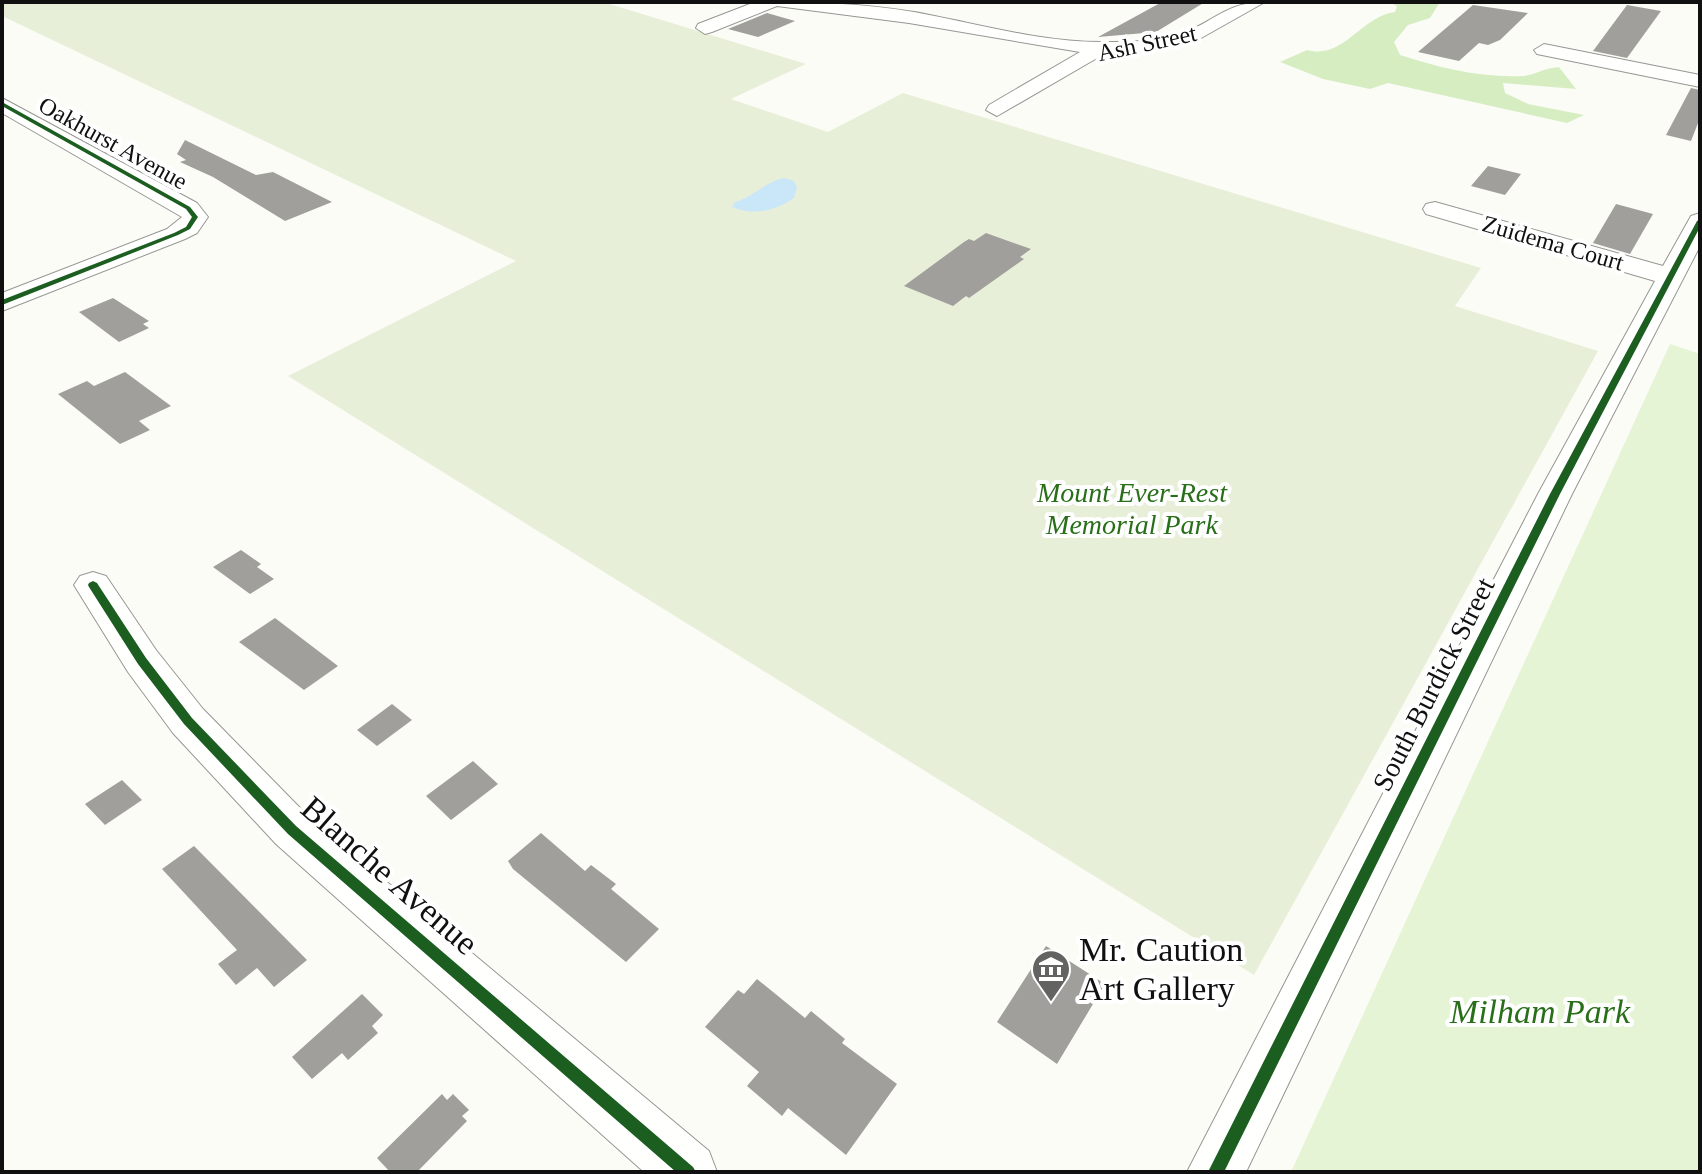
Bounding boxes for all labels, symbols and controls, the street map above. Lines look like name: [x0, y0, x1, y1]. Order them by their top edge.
street label: Ash Street: [1095, 20, 1199, 66]
street label: Oakhurst Avenue: [34, 92, 192, 194]
street label: Zuidema Court: [1479, 210, 1627, 276]
park label: Mount Ever-Rest Memorial Park: [1036, 477, 1228, 540]
street label: South Burdick Street: [1366, 572, 1501, 796]
street label: Blanche Avenue: [294, 789, 485, 962]
place label: Mr. Caution Art Gallery: [1079, 931, 1243, 1007]
museum icon: Mr. Caution Art Gallery: [1030, 948, 1072, 1003]
park label: Milham Park: [1449, 993, 1631, 1030]

